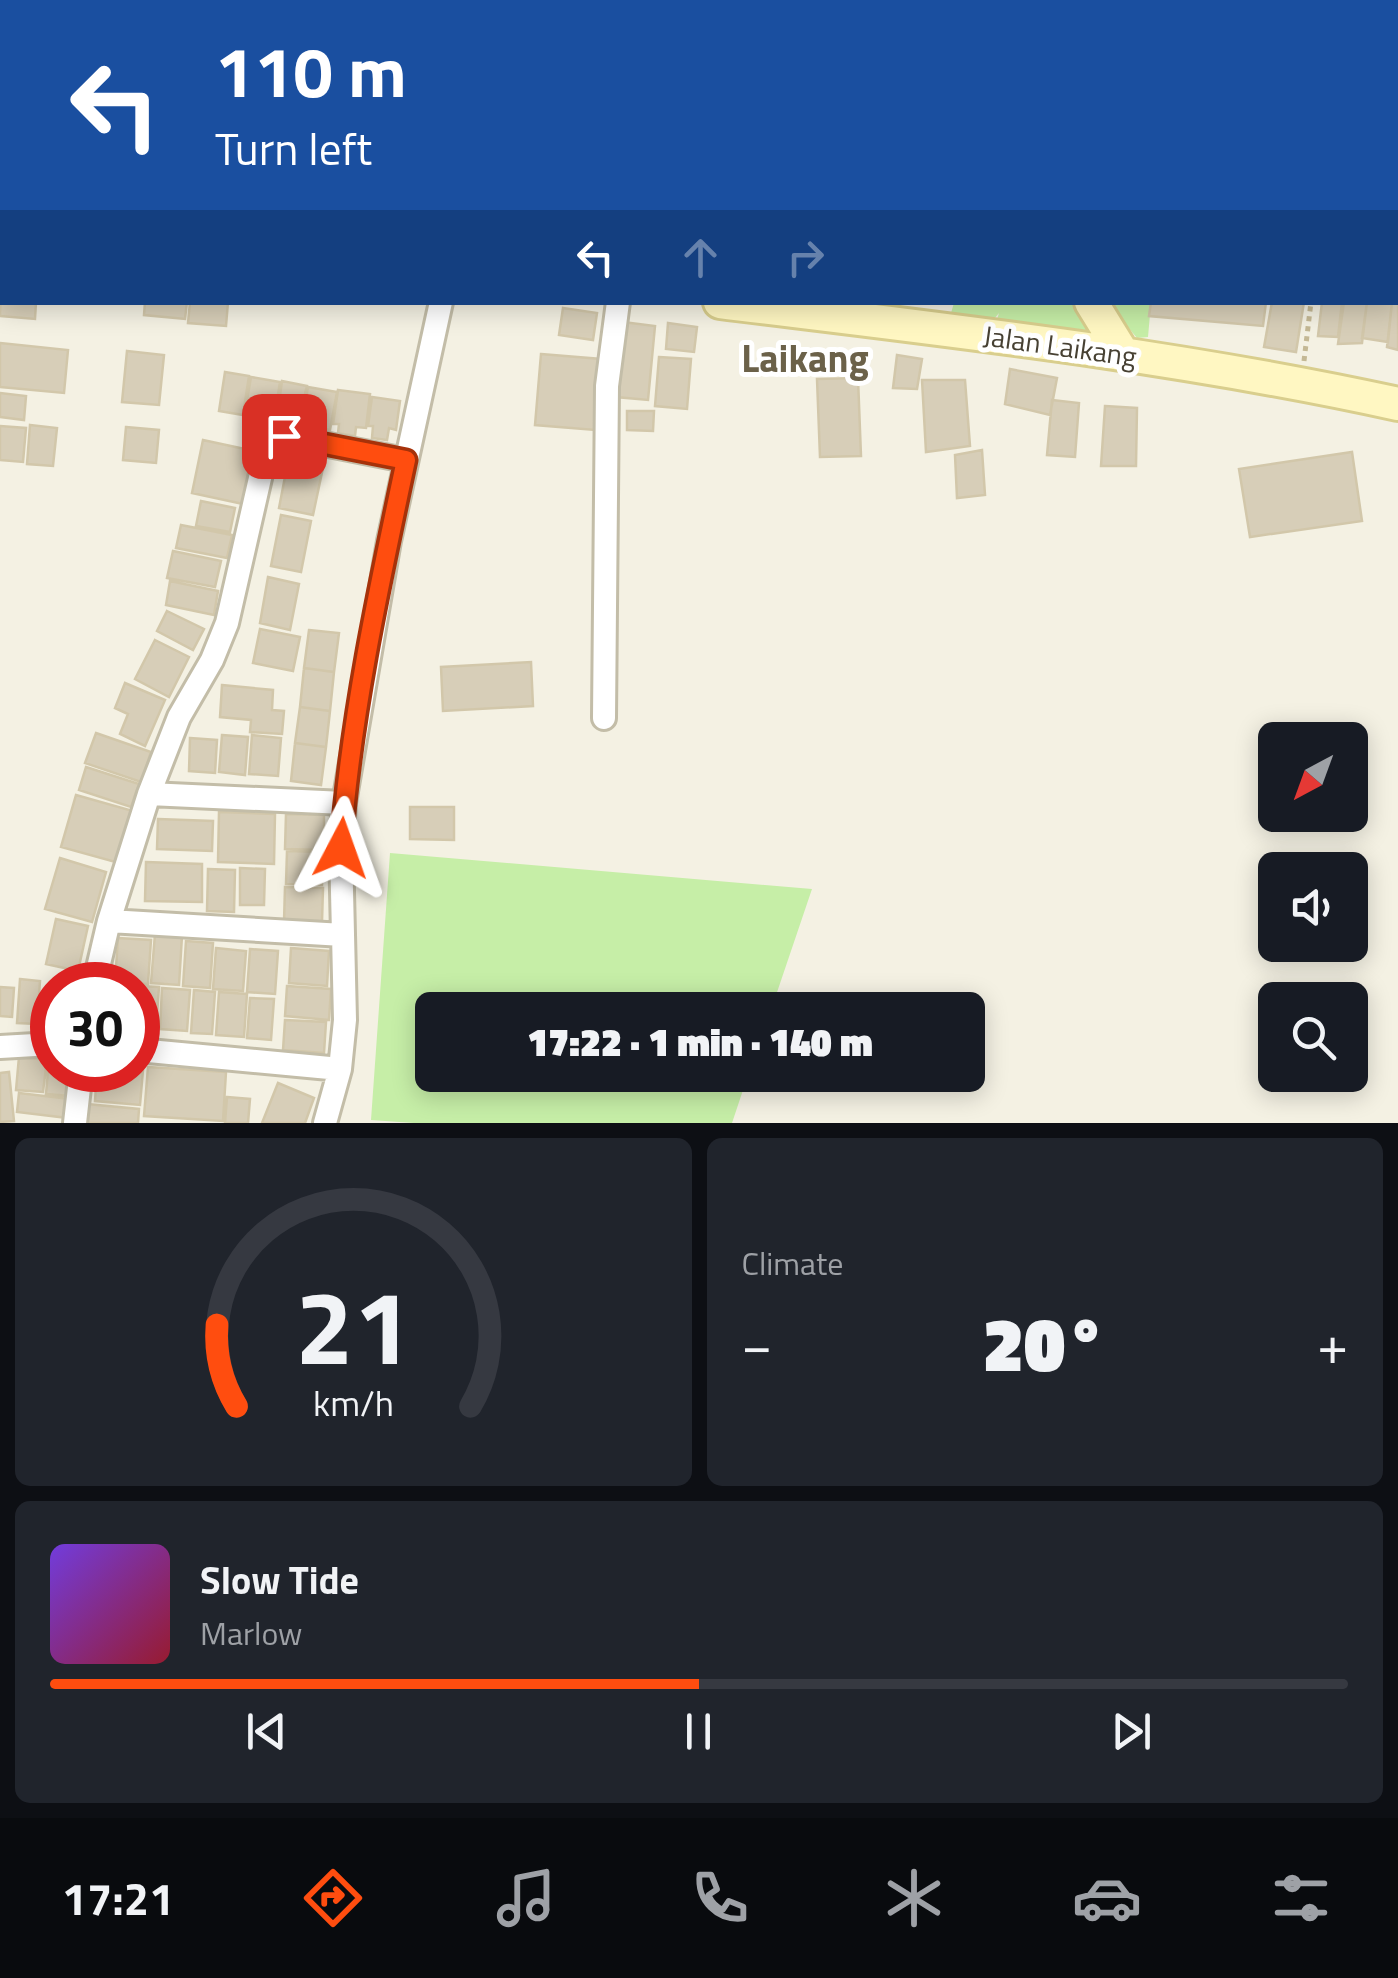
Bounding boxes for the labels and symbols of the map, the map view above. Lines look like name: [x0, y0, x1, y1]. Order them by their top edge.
street label: Jalan Laikang: [981, 313, 1139, 378]
district label: Laikang: [741, 329, 869, 387]
pin: [242, 394, 327, 479]
north arrow: [1258, 722, 1368, 832]
position arrow: [289, 796, 393, 900]
speed limit sign: 30: [30, 962, 160, 1092]

